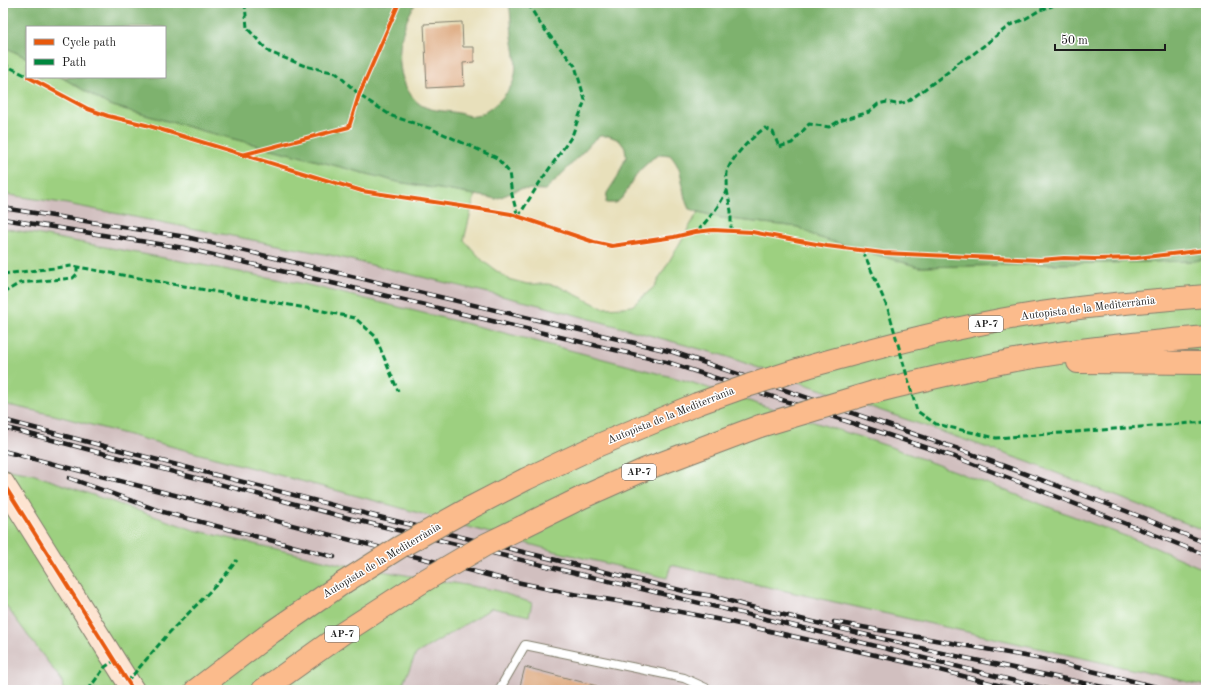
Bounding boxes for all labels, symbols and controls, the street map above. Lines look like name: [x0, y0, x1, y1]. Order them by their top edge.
legend: [26, 26, 166, 78]
scale bar: [1055, 26, 1165, 52]
text: 50 m: [1061, 34, 1088, 47]
text: Cycle path: [62, 37, 117, 49]
text: Path: [62, 57, 87, 69]
street label: Autopista de la Mediterrània: [1020, 295, 1156, 323]
road number: AP-7: [969, 316, 1003, 332]
street label: Autopista de la Mediterrània: [606, 385, 736, 446]
road number: AP-7: [622, 464, 656, 480]
street label: Autopista de la Mediterrània: [321, 521, 443, 601]
road number: AP-7: [325, 626, 359, 642]

